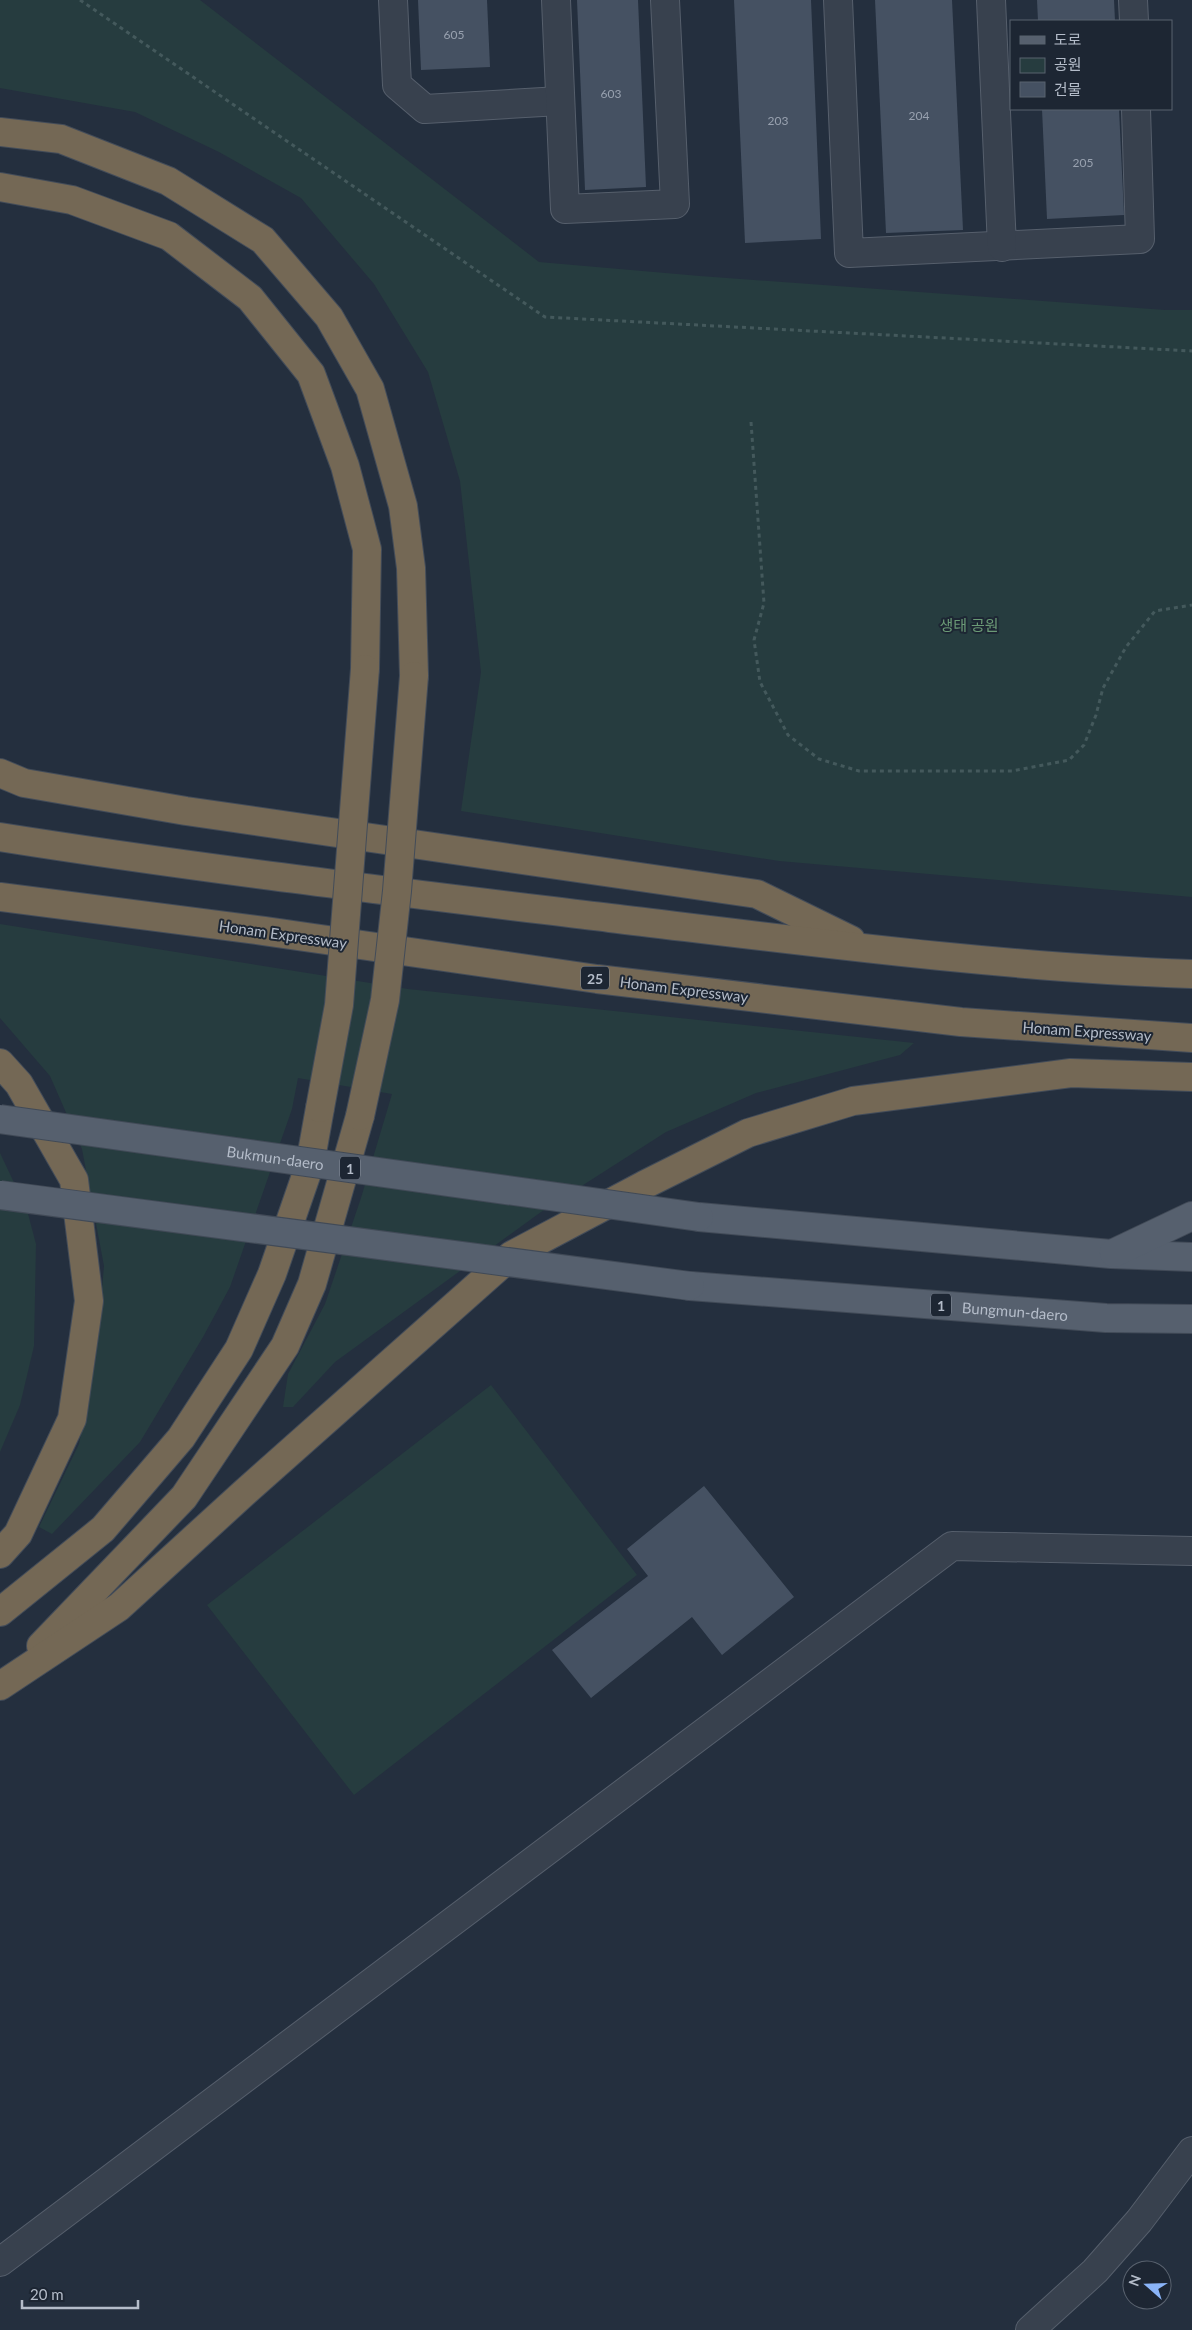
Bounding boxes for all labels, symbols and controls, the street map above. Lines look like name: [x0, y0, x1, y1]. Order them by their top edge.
legend: [1010, 20, 1172, 110]
house number: 605: [444, 27, 464, 42]
text: 도로: [1054, 30, 1082, 48]
text: 공원: [1054, 55, 1082, 73]
text: 건물: [1054, 80, 1082, 98]
house number: 603: [601, 86, 621, 101]
house number: 204: [909, 108, 929, 123]
house number: 203: [768, 113, 788, 128]
house number: 205: [1073, 155, 1093, 170]
park label: 생태 공원: [939, 616, 999, 634]
street label: Honam Expressway: [218, 916, 348, 952]
road number: 25: [581, 966, 609, 990]
street label: Honam Expressway: [619, 972, 749, 1006]
street label: Honam Expressway: [1022, 1018, 1152, 1044]
street label: Bukmun-daero: [226, 1142, 325, 1173]
road number: 1: [340, 1156, 360, 1180]
road number: 1: [931, 1294, 951, 1316]
street label: Bungmun-daero: [961, 1298, 1069, 1324]
north arrow: [1122, 2260, 1172, 2310]
text: N: [1124, 2272, 1144, 2288]
scale bar: [22, 2278, 139, 2310]
text: 20 m: [30, 2285, 64, 2303]

